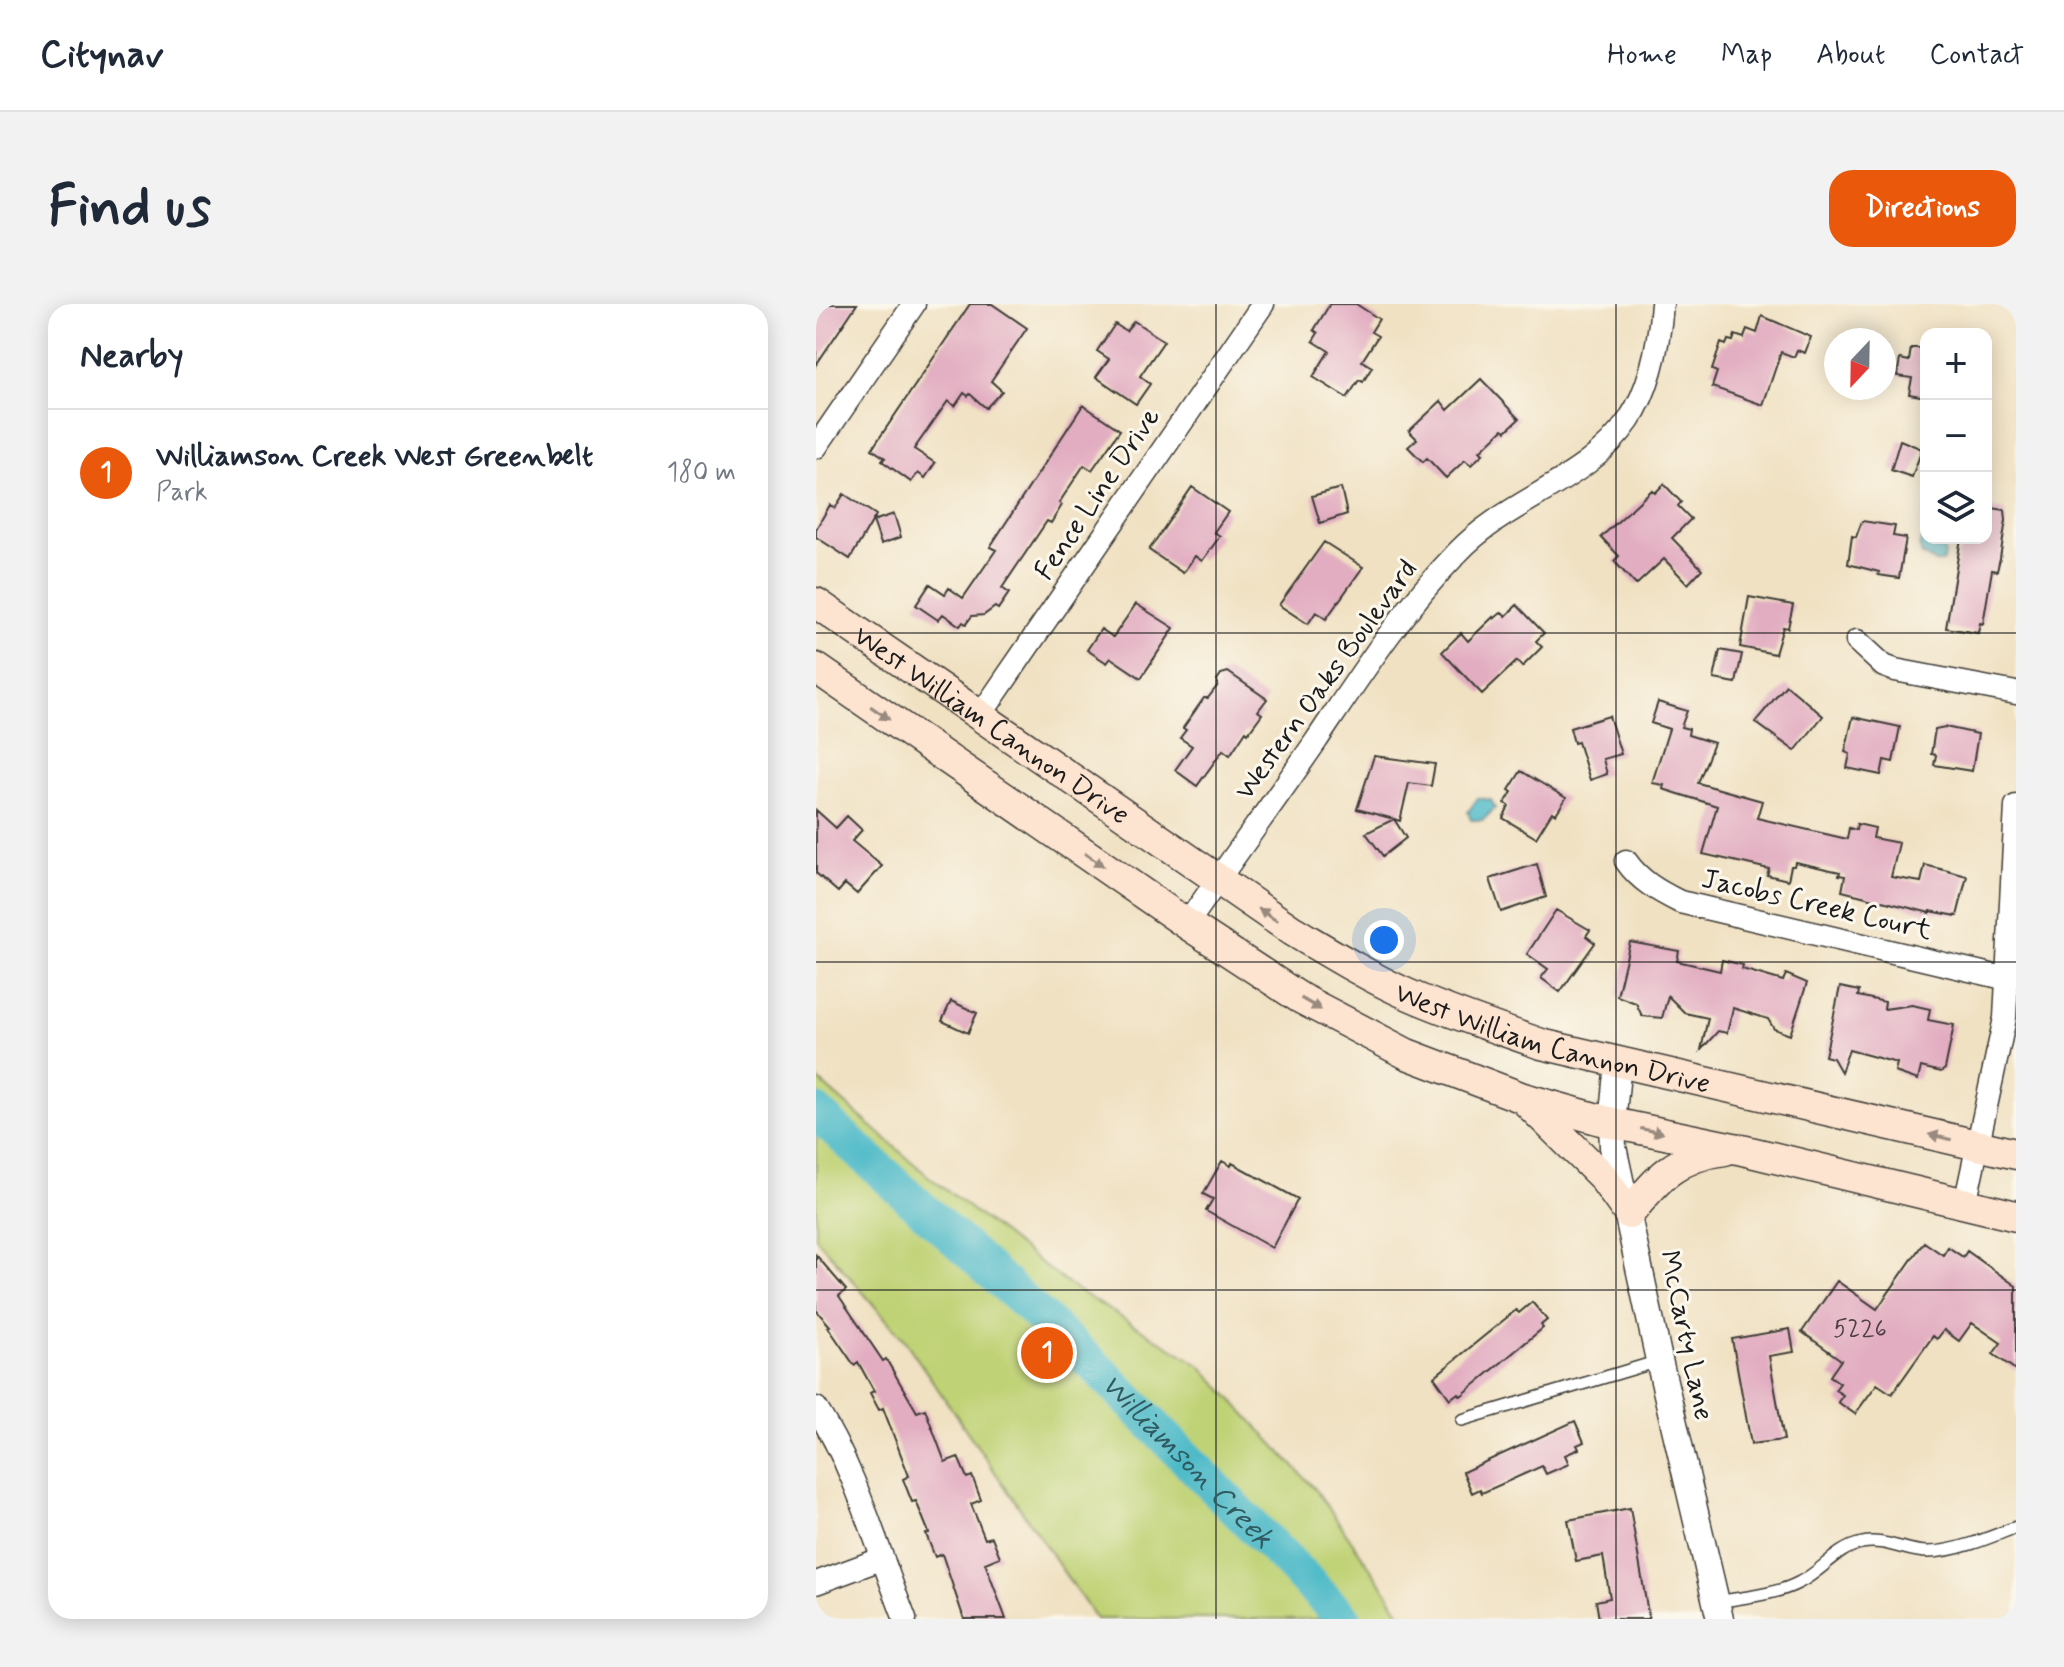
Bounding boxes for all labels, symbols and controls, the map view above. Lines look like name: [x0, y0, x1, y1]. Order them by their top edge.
text: Citynav: [40, 31, 164, 80]
text: Home: [1607, 37, 1677, 74]
text: Map: [1721, 37, 1772, 74]
text: About: [1816, 37, 1885, 74]
text: Contact: [1929, 37, 2024, 74]
button: Directions: [1829, 170, 2016, 247]
text: Find us: [48, 172, 211, 245]
north arrow: [1824, 328, 1896, 400]
map controls: [1920, 328, 1992, 544]
button: +: [1920, 328, 1992, 400]
text: Nearby: [80, 334, 184, 379]
button: −: [1920, 400, 1992, 472]
street label: Fence Line Drive: [1027, 401, 1170, 588]
text: Williamson Creek West Greenbelt: [156, 437, 593, 476]
text: 1: [100, 456, 112, 490]
text: 180 m: [667, 456, 736, 490]
button: layers: [1920, 472, 1992, 544]
text: Park: [156, 476, 208, 510]
street label: Western Oaks Boulevard: [1227, 553, 1427, 808]
street label: West William Cannon Drive: [846, 618, 1136, 834]
one-way arrow: [870, 705, 891, 720]
one-way arrow: [1084, 852, 1105, 867]
street label: Jacobs Creek Court: [1698, 861, 1936, 950]
one-way arrow: [1257, 908, 1279, 922]
your location: [1364, 920, 1404, 960]
street label: West William Cannon Drive: [1389, 975, 1714, 1104]
one-way arrow: [1300, 997, 1322, 1011]
one-way arrow: [1639, 1126, 1664, 1138]
one-way arrow: [1927, 1130, 1952, 1143]
street label: McCarty Lane: [1649, 1247, 1722, 1424]
house number: 5226: [1833, 1314, 1887, 1345]
pin: 1: [1021, 1323, 1073, 1383]
water label: Williamson Creek: [1092, 1366, 1282, 1558]

